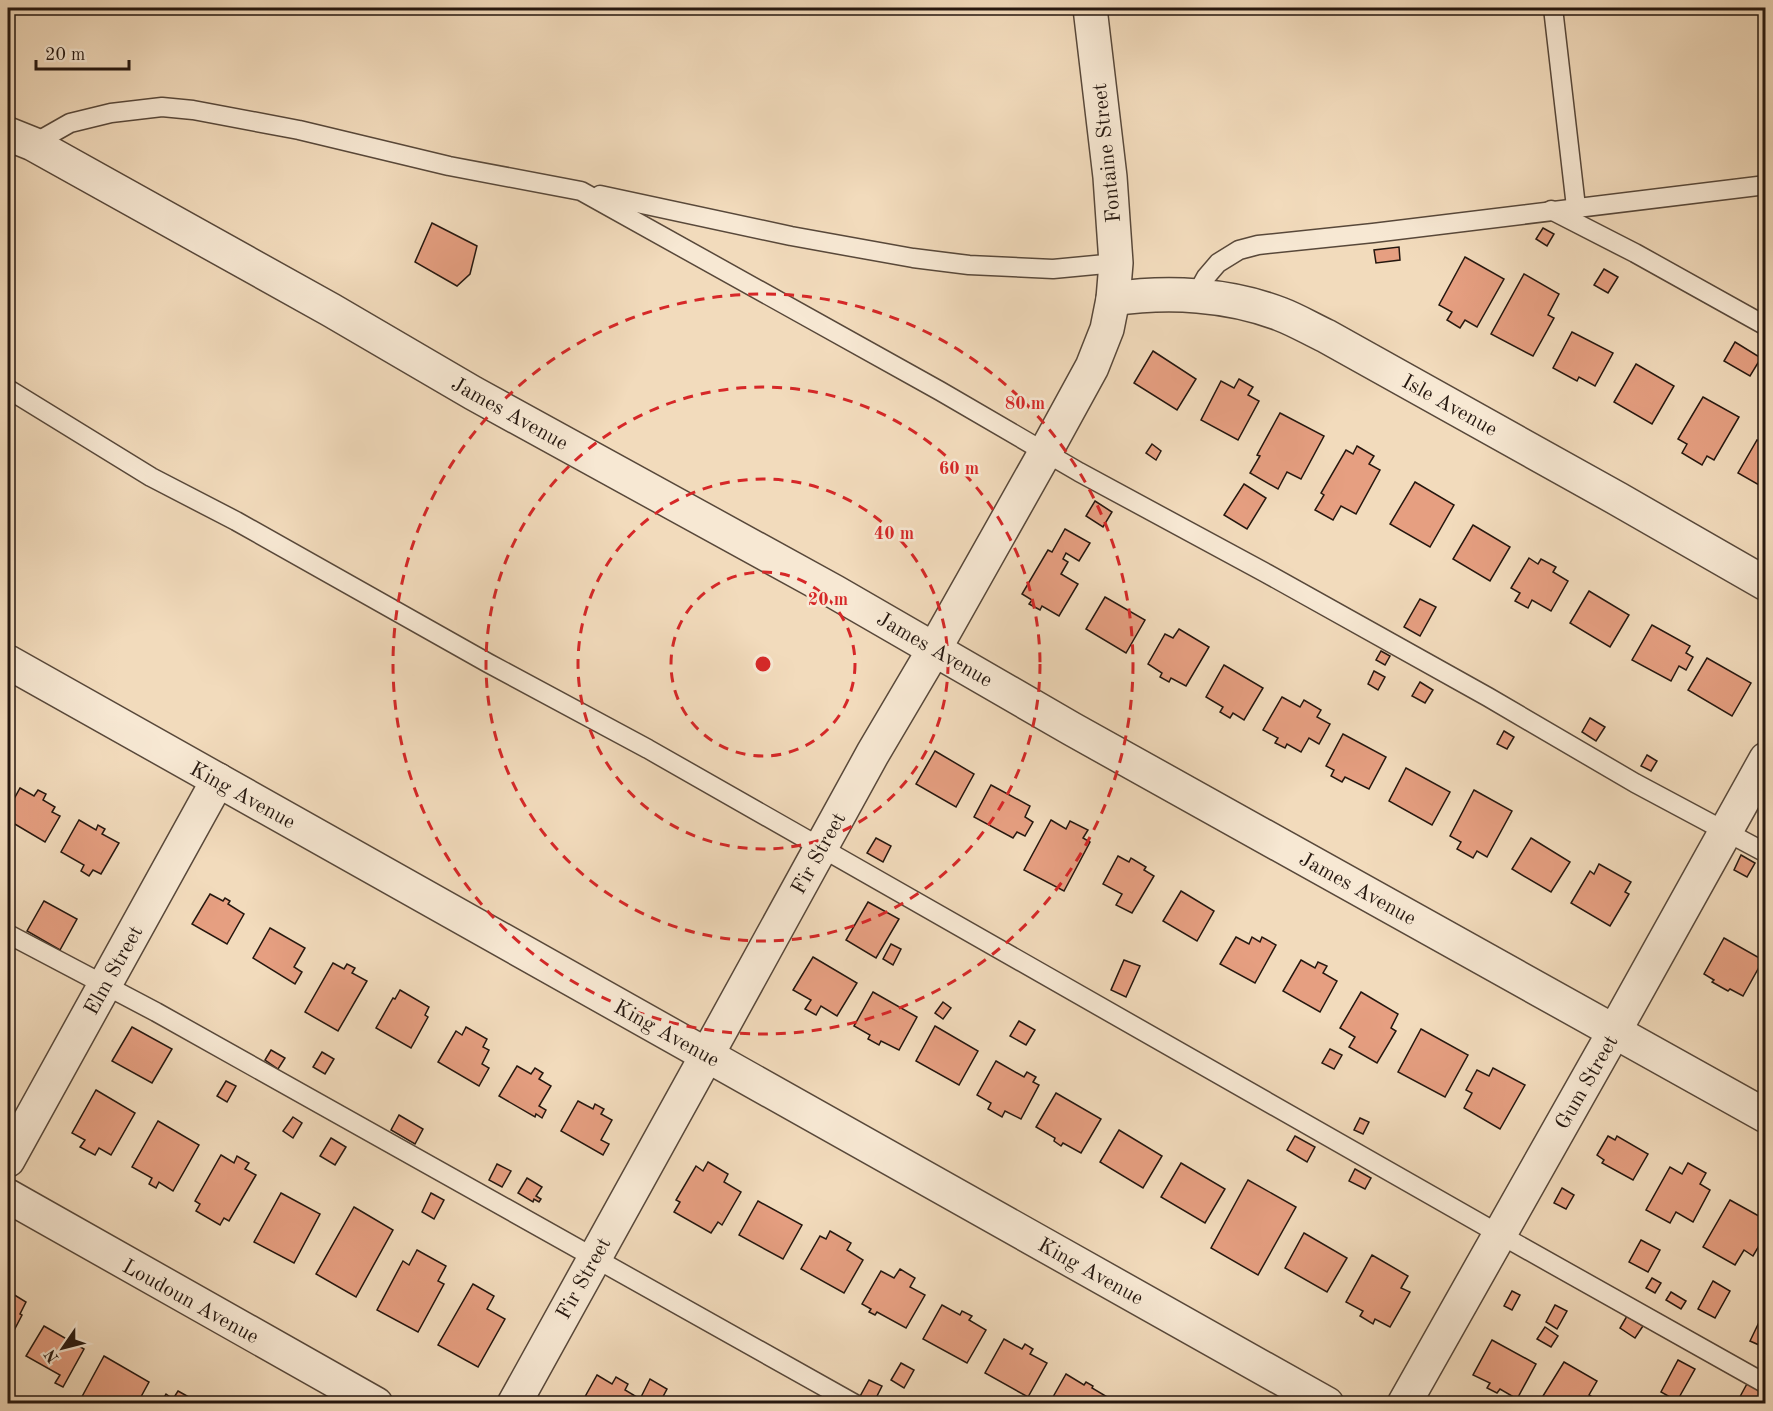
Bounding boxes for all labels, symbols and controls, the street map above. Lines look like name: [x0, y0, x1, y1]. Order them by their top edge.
scale bar: [36, 33, 129, 71]
text: 20 m: [45, 46, 85, 64]
street label: Fontaine Street: [1090, 82, 1125, 224]
street label: Isle Avenue: [1398, 372, 1500, 441]
street label: James Avenue: [447, 374, 571, 455]
text: 80 m: [1005, 395, 1045, 413]
text: 60 m: [939, 460, 979, 478]
text: 40 m: [874, 525, 914, 543]
text: 20 m: [808, 591, 848, 609]
street label: James Avenue: [873, 609, 996, 692]
centre of rings: [753, 654, 773, 674]
street label: King Avenue: [186, 759, 298, 834]
street label: Fir Street: [788, 809, 850, 898]
street label: James Avenue: [1295, 849, 1419, 930]
street label: Elm Street: [81, 923, 147, 1019]
street label: King Avenue: [610, 997, 722, 1072]
street label: Gum Street: [1552, 1032, 1623, 1133]
street label: Fir Street: [553, 1234, 615, 1323]
street label: King Avenue: [1034, 1235, 1146, 1310]
street label: Loudoun Avenue: [119, 1256, 262, 1348]
north arrow: [33, 1318, 93, 1378]
text: N: [42, 1345, 62, 1365]

